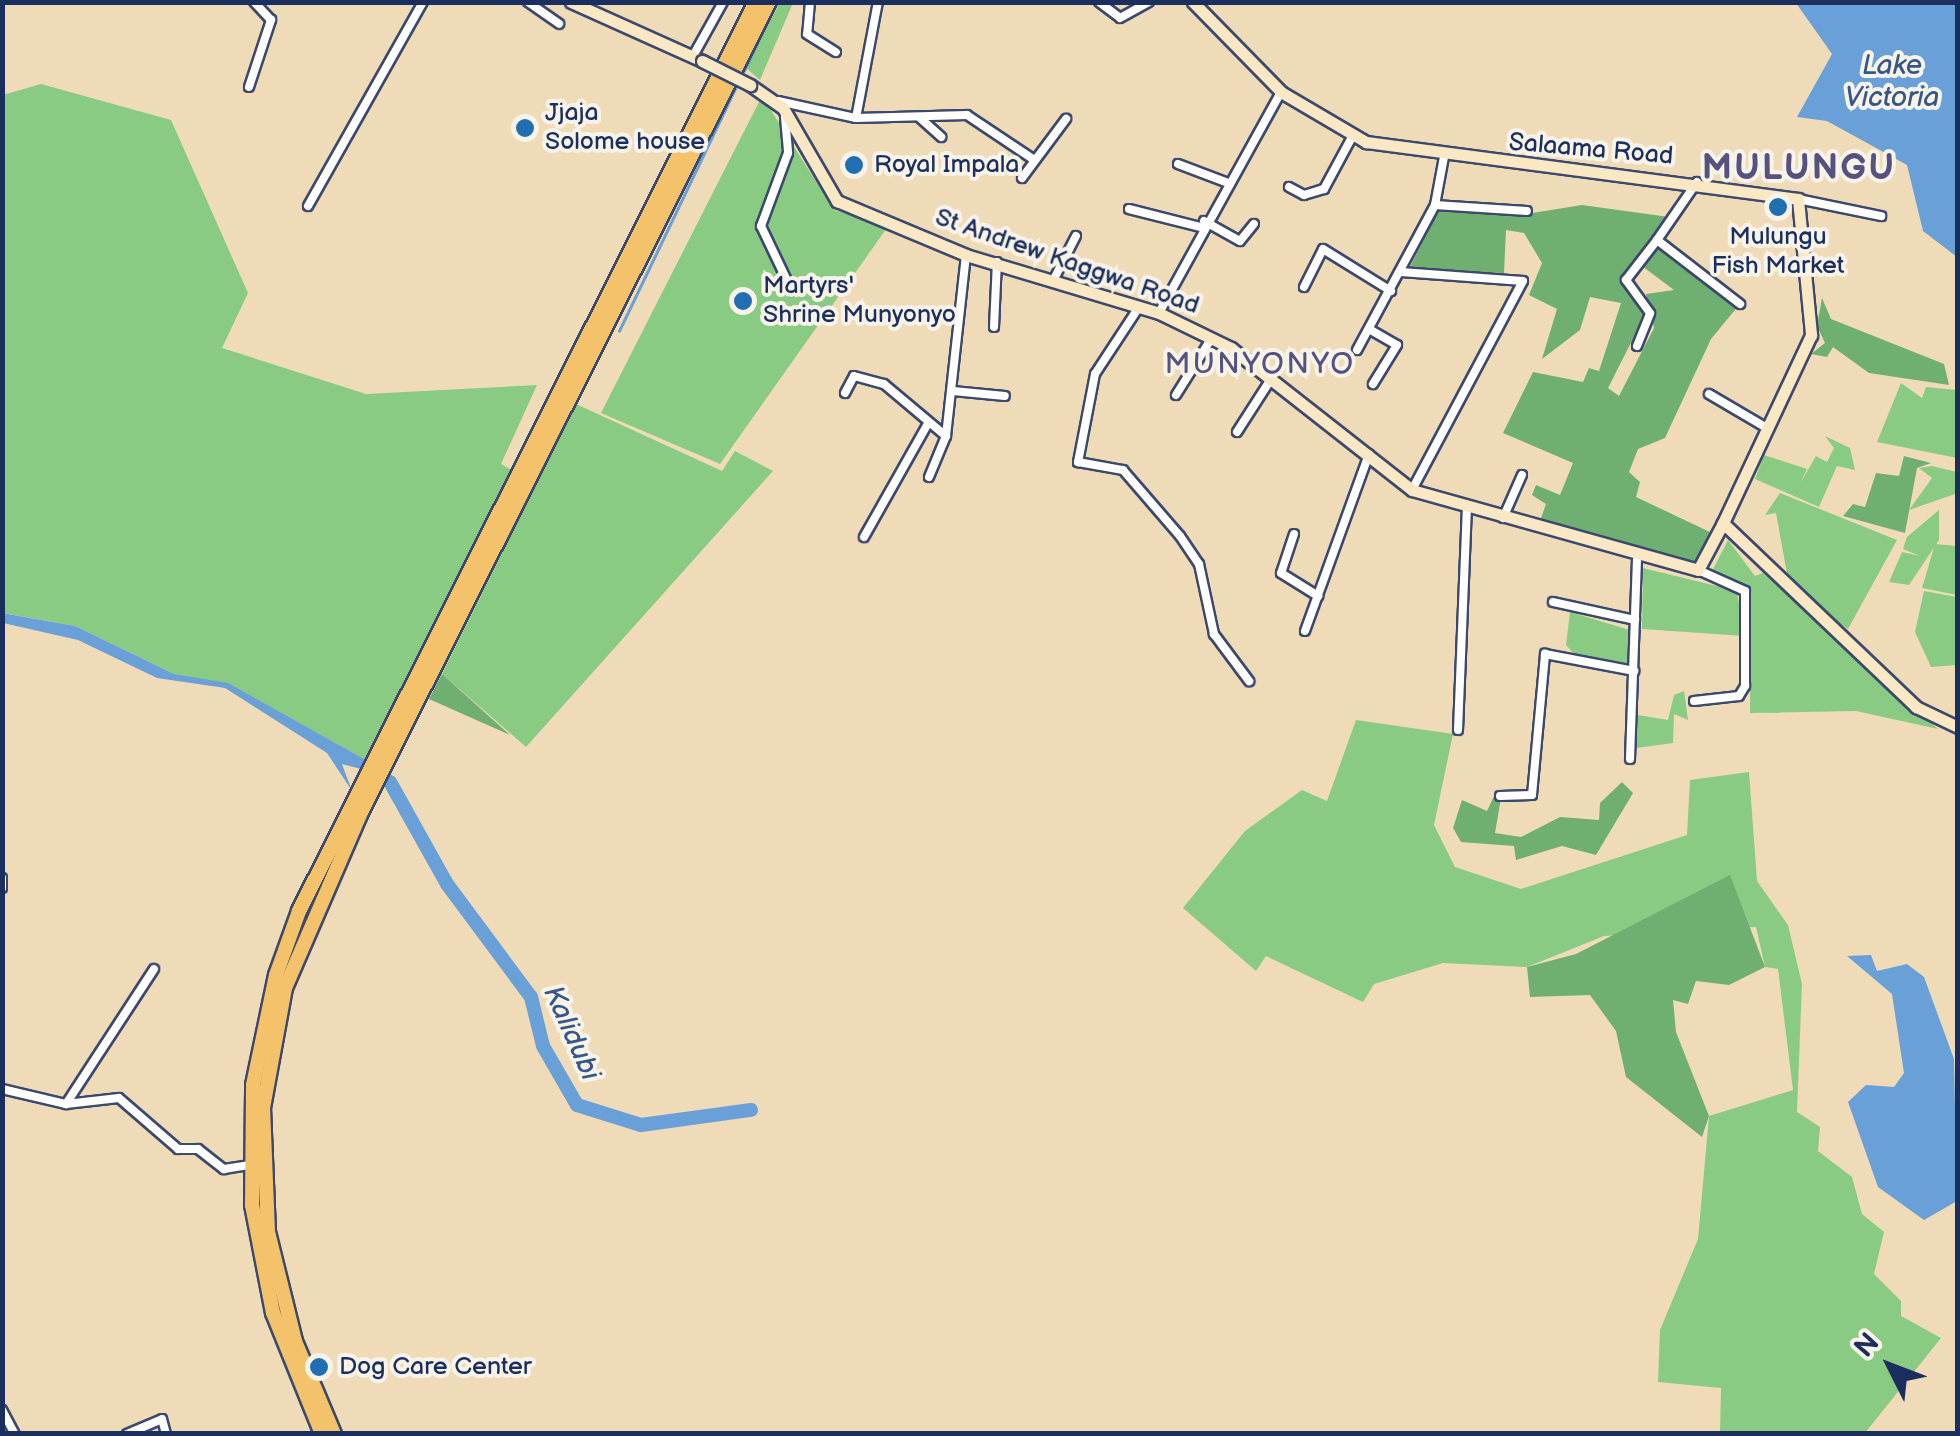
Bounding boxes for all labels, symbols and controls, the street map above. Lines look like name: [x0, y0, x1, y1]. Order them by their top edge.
water label: Lake Victoria: [1845, 49, 1939, 115]
place label: Jjaja Solome house: [545, 99, 705, 158]
marker: Jjaja Solome house: [514, 117, 536, 139]
street label: Salaama Road: [1508, 128, 1674, 172]
district label: MULUNGU: [1702, 148, 1896, 190]
place label: Royal Impala: [874, 150, 1019, 180]
marker: Royal Impala: [843, 154, 865, 176]
marker: Mulungu Fish Market: [1767, 196, 1789, 218]
street label: St Andrew Kaggwa Road: [931, 203, 1203, 321]
place label: Mulungu Fish Market: [1712, 223, 1844, 282]
place label: Martyrs' Shrine Munyonyo: [763, 272, 956, 331]
marker: Martyrs' Shrine Munyonyo: [732, 290, 754, 312]
district label: MUNYONYO: [1164, 346, 1356, 382]
water label: Kalidubi: [535, 981, 607, 1085]
north arrow: [1840, 1316, 1940, 1416]
text: N: [1848, 1327, 1887, 1364]
place label: Dog Care Center: [339, 1352, 532, 1382]
marker: Dog Care Center: [308, 1356, 330, 1378]

